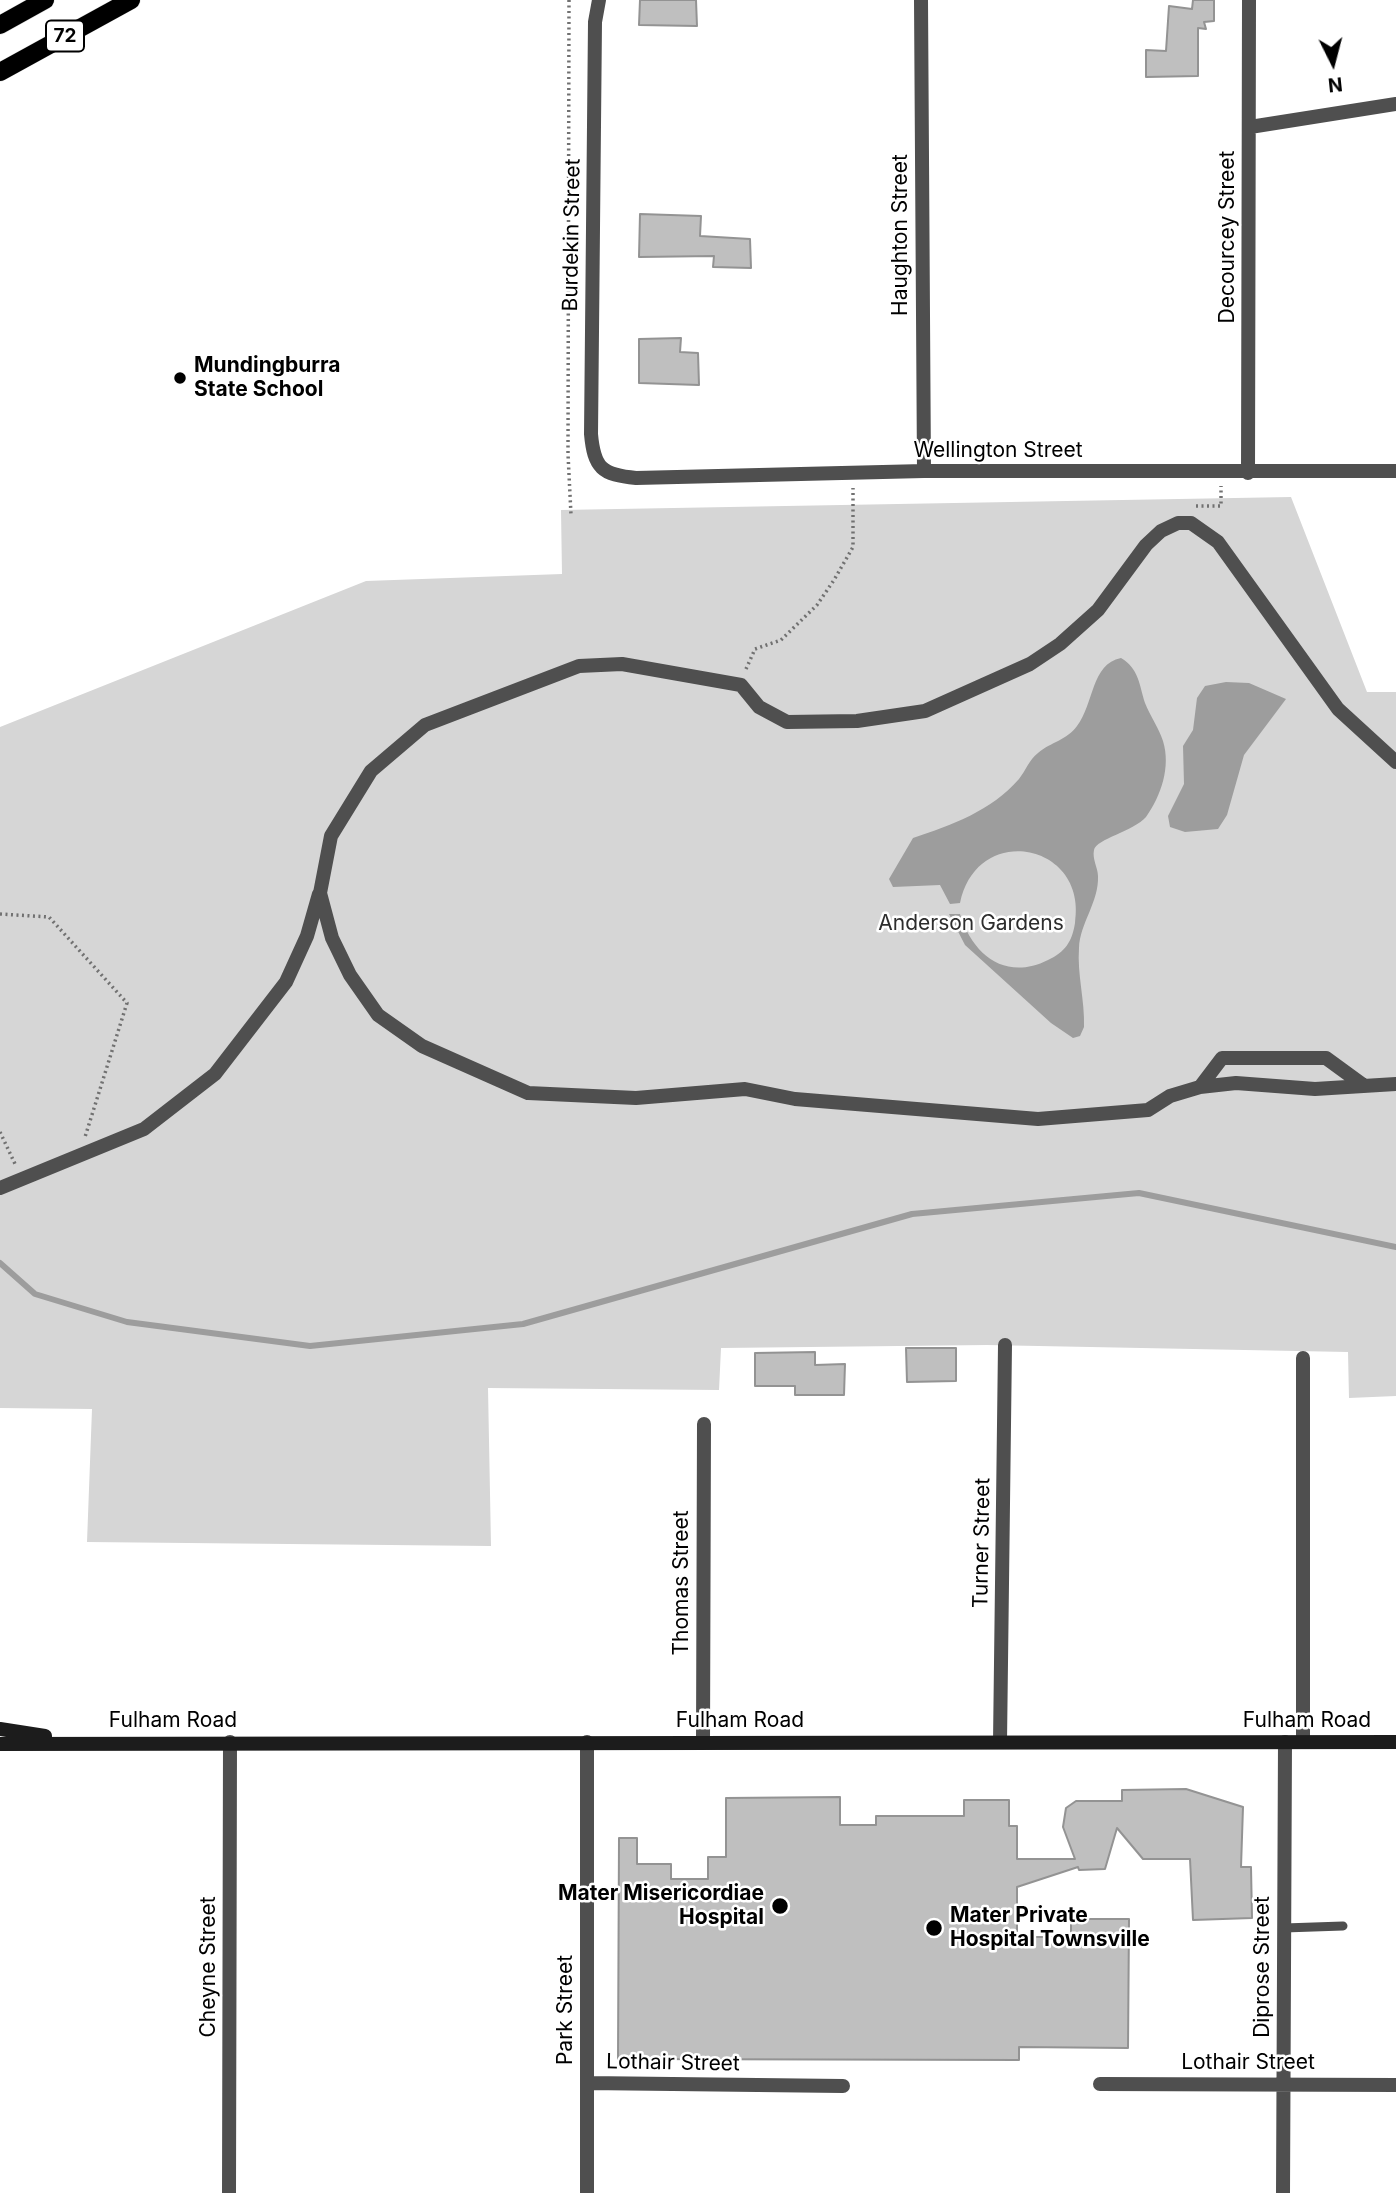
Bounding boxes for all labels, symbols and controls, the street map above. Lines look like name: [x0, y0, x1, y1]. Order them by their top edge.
road number: 72: [46, 20, 84, 52]
north arrow: [1298, 28, 1368, 98]
text: N: [1327, 72, 1344, 97]
street label: Decourcey Street: [1215, 151, 1241, 323]
street label: Haughton Street: [888, 154, 914, 316]
street label: Burdekin Street: [558, 158, 586, 312]
place label: Mundingburra State School: [194, 353, 340, 403]
marker: Mundingburra State School: [172, 370, 188, 386]
street label: Wellington Street: [913, 438, 1083, 464]
park label: Anderson Gardens: [878, 911, 1064, 937]
street label: Turner Street: [968, 1478, 996, 1608]
street label: Thomas Street: [669, 1510, 695, 1656]
street label: Fulham Road: [109, 1708, 237, 1734]
street label: Fulham Road: [676, 1708, 804, 1734]
street label: Fulham Road: [1243, 1708, 1371, 1734]
place label: Mater Misericordiae Hospital: [558, 1881, 764, 1931]
street label: Cheyne Street: [196, 1896, 222, 2038]
marker: Mater Misericordiae Hospital: [770, 1896, 790, 1916]
street label: Diprose Street: [1250, 1896, 1276, 2038]
place label: Mater Private Hospital Townsville: [950, 1903, 1150, 1953]
marker: Mater Private Hospital Townsville: [924, 1918, 944, 1938]
street label: Park Street: [553, 1955, 579, 2065]
street label: Lothair Street: [606, 2049, 740, 2077]
street label: Lothair Street: [1181, 2050, 1315, 2076]

